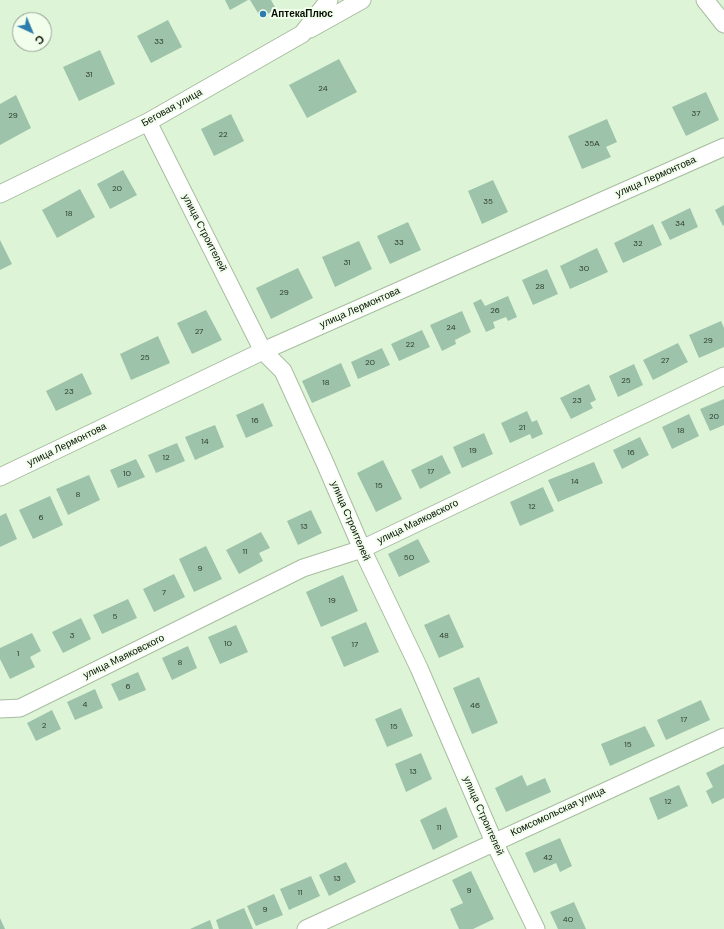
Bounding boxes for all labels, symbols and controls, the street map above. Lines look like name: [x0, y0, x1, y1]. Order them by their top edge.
place label: АптекаПлюс: [271, 8, 333, 20]
marker: АптекаПлюс: [258, 9, 268, 19]
north arrow: [12, 12, 52, 52]
text: С: [32, 32, 47, 48]
house number: 33: [154, 37, 164, 47]
house number: 31: [85, 70, 93, 80]
house number: 24: [318, 84, 328, 94]
street label: Беговая улица: [140, 86, 204, 130]
house number: 37: [692, 109, 700, 119]
house number: 29: [8, 111, 18, 121]
house number: 22: [218, 130, 228, 140]
house number: 35А: [585, 139, 599, 149]
street label: улица Лермонтова: [614, 154, 698, 200]
house number: 20: [112, 184, 122, 194]
street label: улица Строителей: [179, 192, 229, 274]
house number: 35: [483, 197, 493, 207]
house number: 18: [65, 209, 73, 219]
house number: 34: [675, 219, 685, 229]
house number: 33: [394, 238, 404, 248]
house number: 32: [633, 239, 643, 249]
house number: 31: [343, 258, 351, 268]
house number: 30: [579, 264, 589, 274]
house number: 28: [535, 282, 545, 292]
street label: улица Лермонтова: [318, 285, 402, 331]
house number: 29: [279, 288, 289, 298]
house number: 26: [490, 306, 500, 316]
house number: 24: [446, 323, 456, 333]
house number: 27: [195, 327, 203, 337]
house number: 29: [703, 336, 713, 346]
house number: 22: [405, 340, 415, 350]
house number: 25: [140, 353, 150, 363]
house number: 27: [661, 356, 669, 366]
house number: 20: [365, 358, 375, 368]
house number: 25: [621, 376, 631, 386]
house number: 18: [322, 378, 330, 388]
house number: 23: [64, 387, 74, 397]
house number: 23: [572, 396, 582, 406]
house number: 20: [709, 412, 719, 422]
house number: 16: [251, 416, 259, 426]
street label: улица Лермонтова: [25, 421, 109, 469]
house number: 21: [518, 423, 526, 433]
house number: 18: [677, 426, 685, 436]
house number: 14: [201, 437, 209, 447]
house number: 19: [469, 446, 477, 456]
house number: 16: [627, 448, 635, 458]
house number: 12: [162, 453, 170, 463]
house number: 17: [428, 467, 434, 477]
house number: 10: [123, 469, 131, 479]
house number: 14: [571, 477, 579, 487]
street label: улица Строителей: [328, 479, 372, 563]
house number: 15: [375, 481, 383, 491]
house number: 8: [76, 490, 80, 500]
street label: улица Маяковского: [375, 497, 461, 547]
house number: 12: [528, 502, 536, 512]
house number: 6: [38, 513, 44, 523]
house number: 13: [300, 522, 308, 532]
house number: 11: [243, 547, 247, 557]
house number: 50: [404, 553, 414, 563]
house number: 9: [197, 564, 203, 574]
house number: 7: [162, 588, 166, 598]
house number: 19: [328, 596, 336, 606]
house number: 5: [113, 612, 117, 622]
house number: 3: [70, 631, 74, 641]
house number: 48: [439, 631, 449, 641]
street label: улица Маяковского: [81, 632, 167, 682]
house number: 10: [224, 639, 232, 649]
house number: 17: [352, 640, 358, 650]
house number: 1: [17, 649, 19, 659]
house number: 8: [178, 658, 182, 668]
house number: 6: [125, 682, 131, 692]
house number: 4: [83, 700, 87, 710]
house number: 46: [470, 701, 480, 711]
house number: 17: [681, 715, 687, 725]
house number: 2: [42, 721, 46, 731]
house number: 15: [390, 722, 398, 732]
house number: 15: [624, 740, 632, 750]
house number: 13: [409, 767, 417, 777]
street label: улица Строителей: [460, 775, 506, 857]
street label: Комсомольская улица: [509, 785, 607, 839]
house number: 12: [664, 797, 672, 807]
house number: 11: [437, 823, 441, 833]
house number: 42: [543, 853, 553, 863]
house number: 13: [333, 874, 341, 884]
house number: 9: [466, 886, 472, 896]
house number: 11: [298, 888, 302, 898]
house number: 9: [262, 905, 268, 915]
house number: 40: [563, 915, 573, 925]

